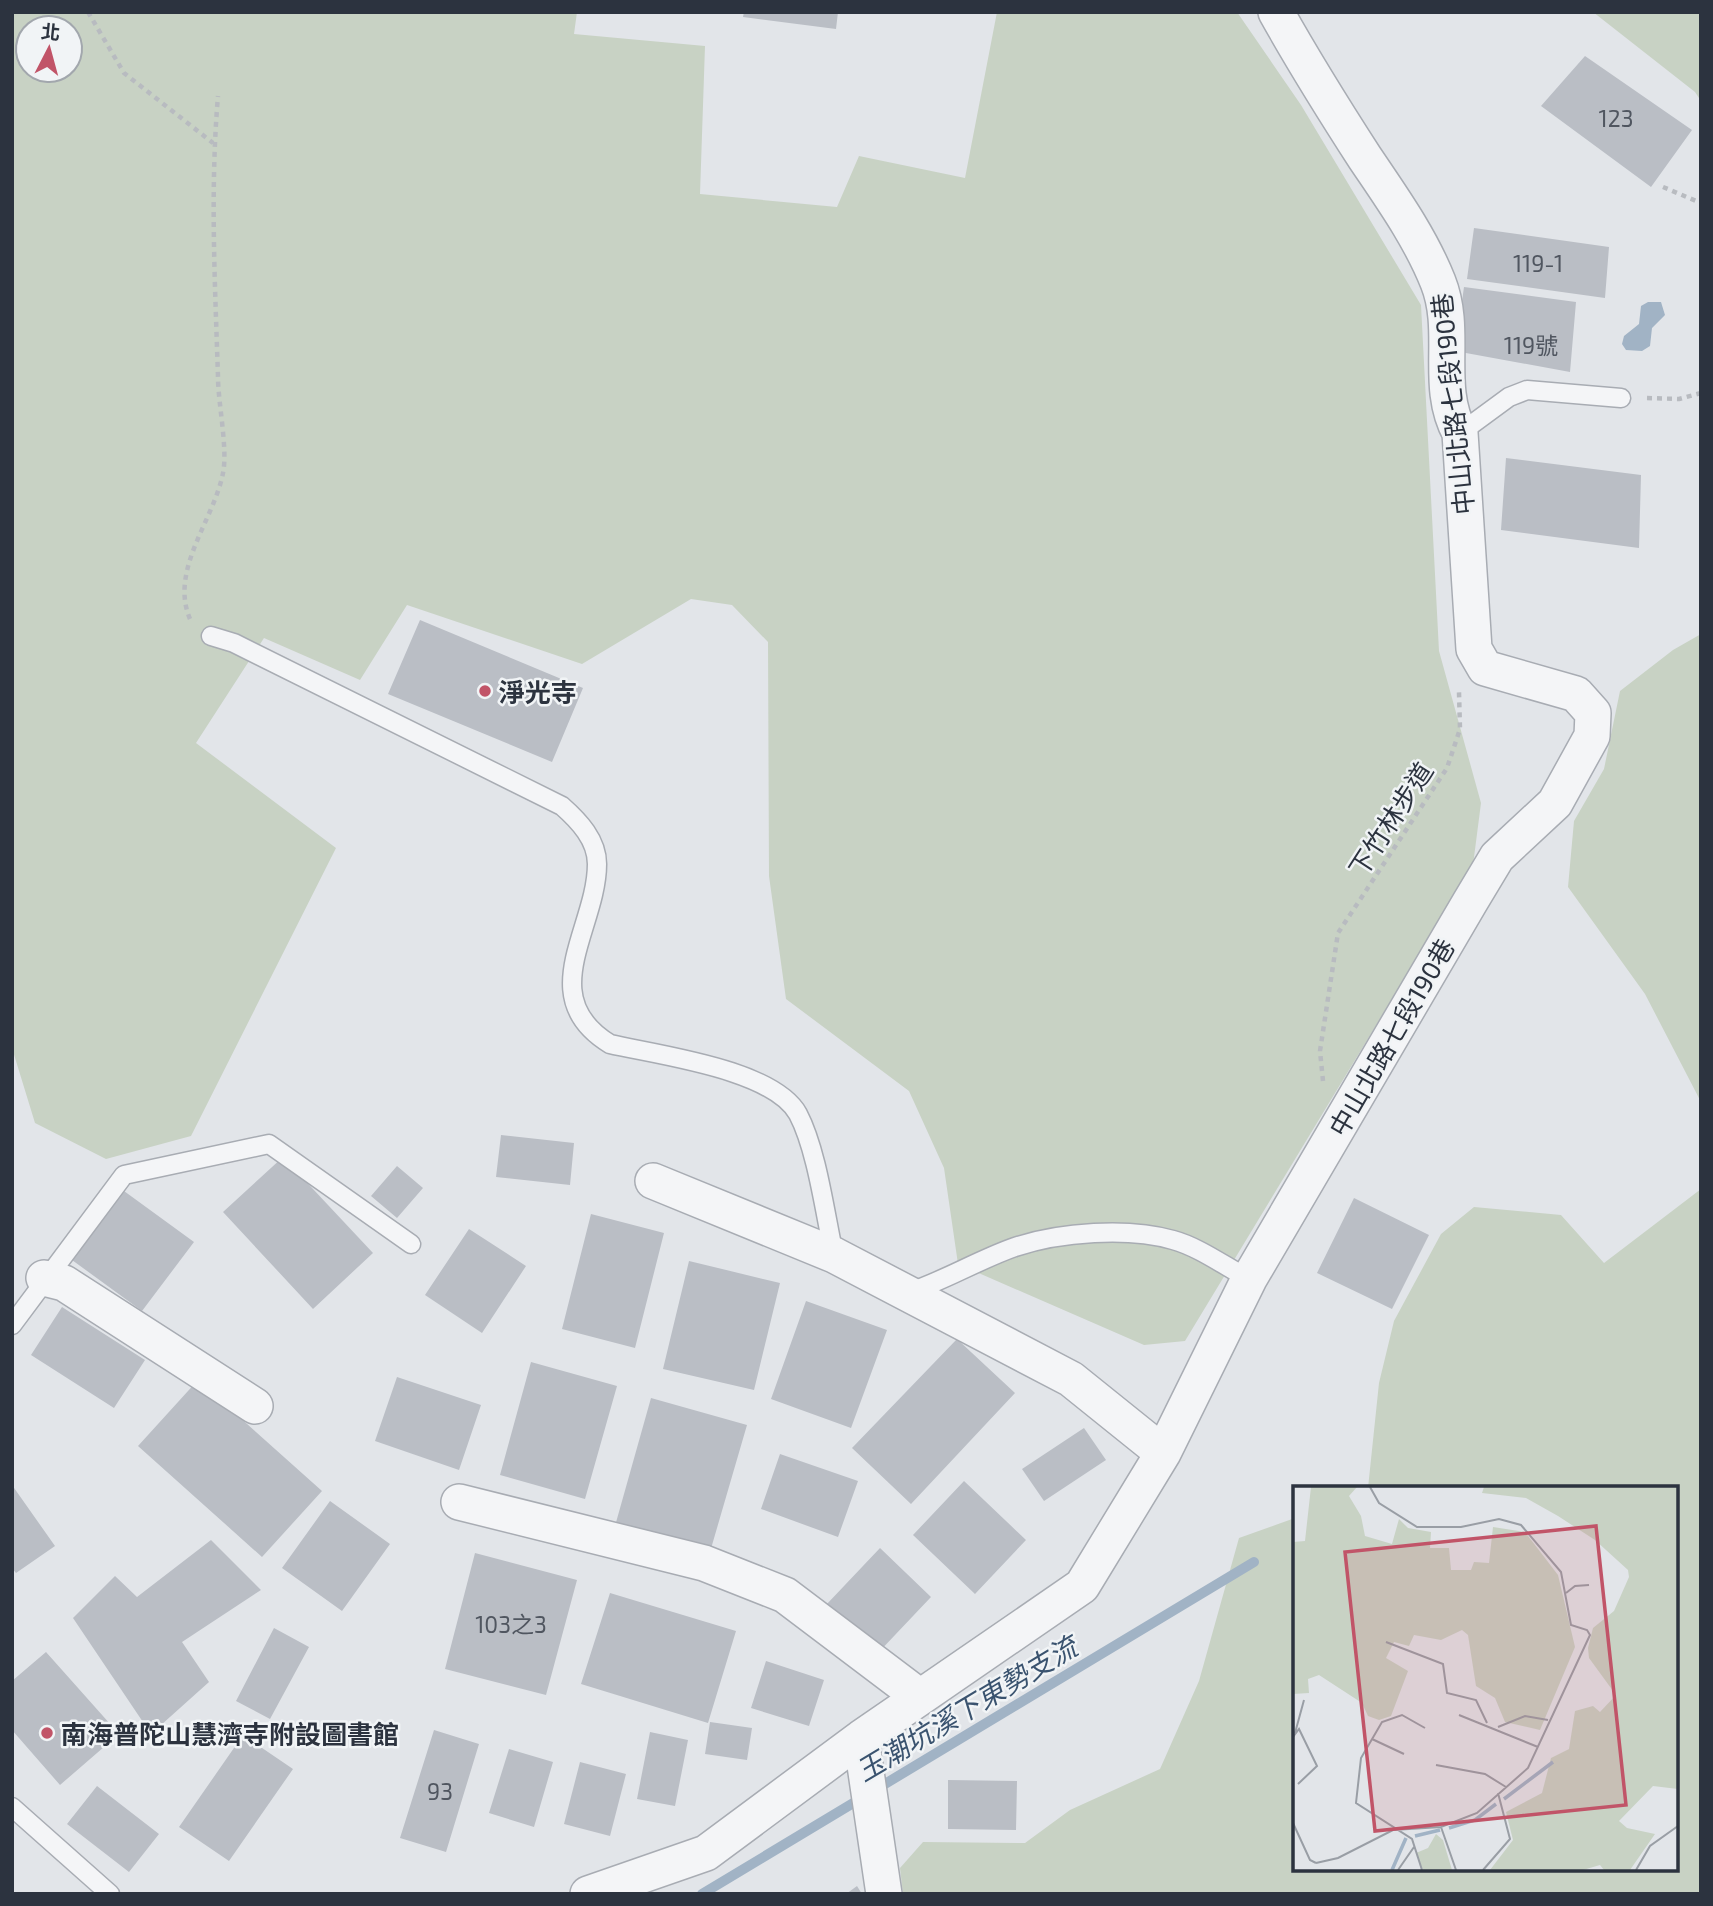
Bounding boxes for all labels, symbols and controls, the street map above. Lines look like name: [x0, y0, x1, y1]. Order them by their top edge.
north arrow: [14, 14, 84, 84]
text: 北: [40, 19, 61, 44]
house number: 123: [1599, 104, 1633, 132]
house number: 119-1: [1513, 249, 1563, 277]
street label: 中山北路七段190巷: [1425, 292, 1479, 516]
house number: 119號: [1504, 331, 1558, 359]
place label: 淨光寺: [499, 676, 577, 707]
marker: 淨光寺: [477, 683, 493, 699]
street label: 下竹林步道: [1342, 756, 1438, 882]
street label: 中山北路七段190巷: [1322, 933, 1460, 1141]
inset map: [1293, 1486, 1678, 1871]
house number: 103之3: [475, 1610, 547, 1638]
water label: 玉潮坑溪下東勢支流: [849, 1626, 1086, 1787]
place label: 南海普陀山慧濟寺附設圖書館: [61, 1718, 399, 1749]
marker: 南海普陀山慧濟寺附設圖書館: [39, 1725, 55, 1741]
house number: 93: [427, 1777, 453, 1805]

